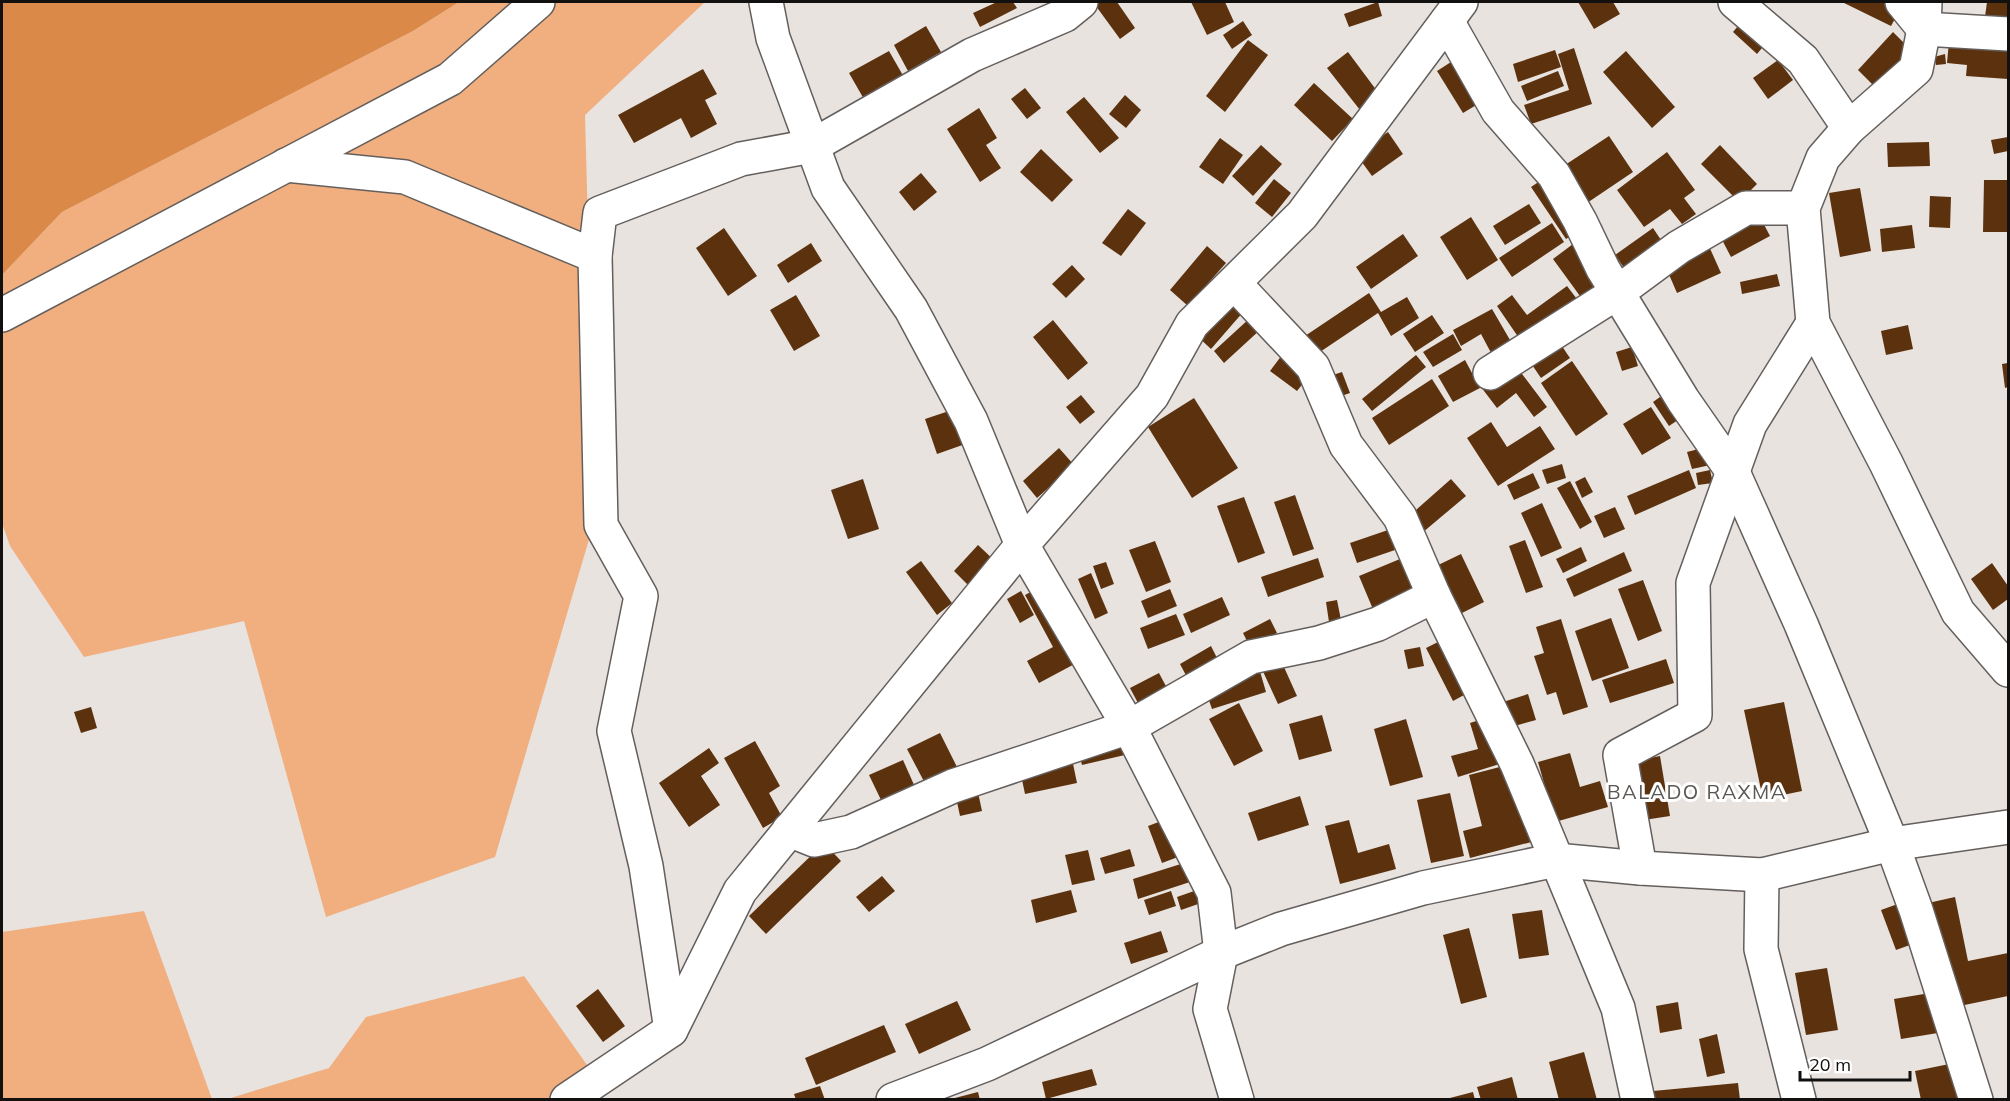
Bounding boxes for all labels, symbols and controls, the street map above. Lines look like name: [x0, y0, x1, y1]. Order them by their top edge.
district label: BALADO RAXMA: [1607, 779, 1787, 804]
scale bar: [1800, 1044, 1910, 1082]
text: 20 m: [1809, 1053, 1851, 1076]

